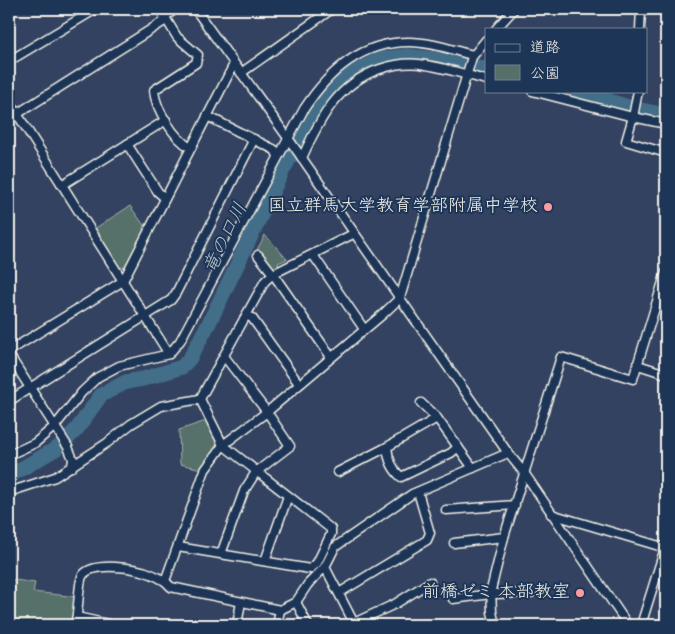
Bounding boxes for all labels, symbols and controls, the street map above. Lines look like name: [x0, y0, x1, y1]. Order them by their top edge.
legend: [485, 28, 648, 92]
text: 道路: [530, 38, 560, 60]
text: 公園: [530, 64, 560, 86]
place label: 国立群馬大学教育学部附属中学校: [268, 195, 538, 220]
water label: 竜の口川: [198, 199, 256, 279]
marker: 国立群馬大学教育学部附属中学校: [542, 201, 554, 213]
place label: 前橋ゼミ 本部教室: [422, 581, 570, 606]
marker: 前橋ゼミ 本部教室: [574, 587, 586, 599]

